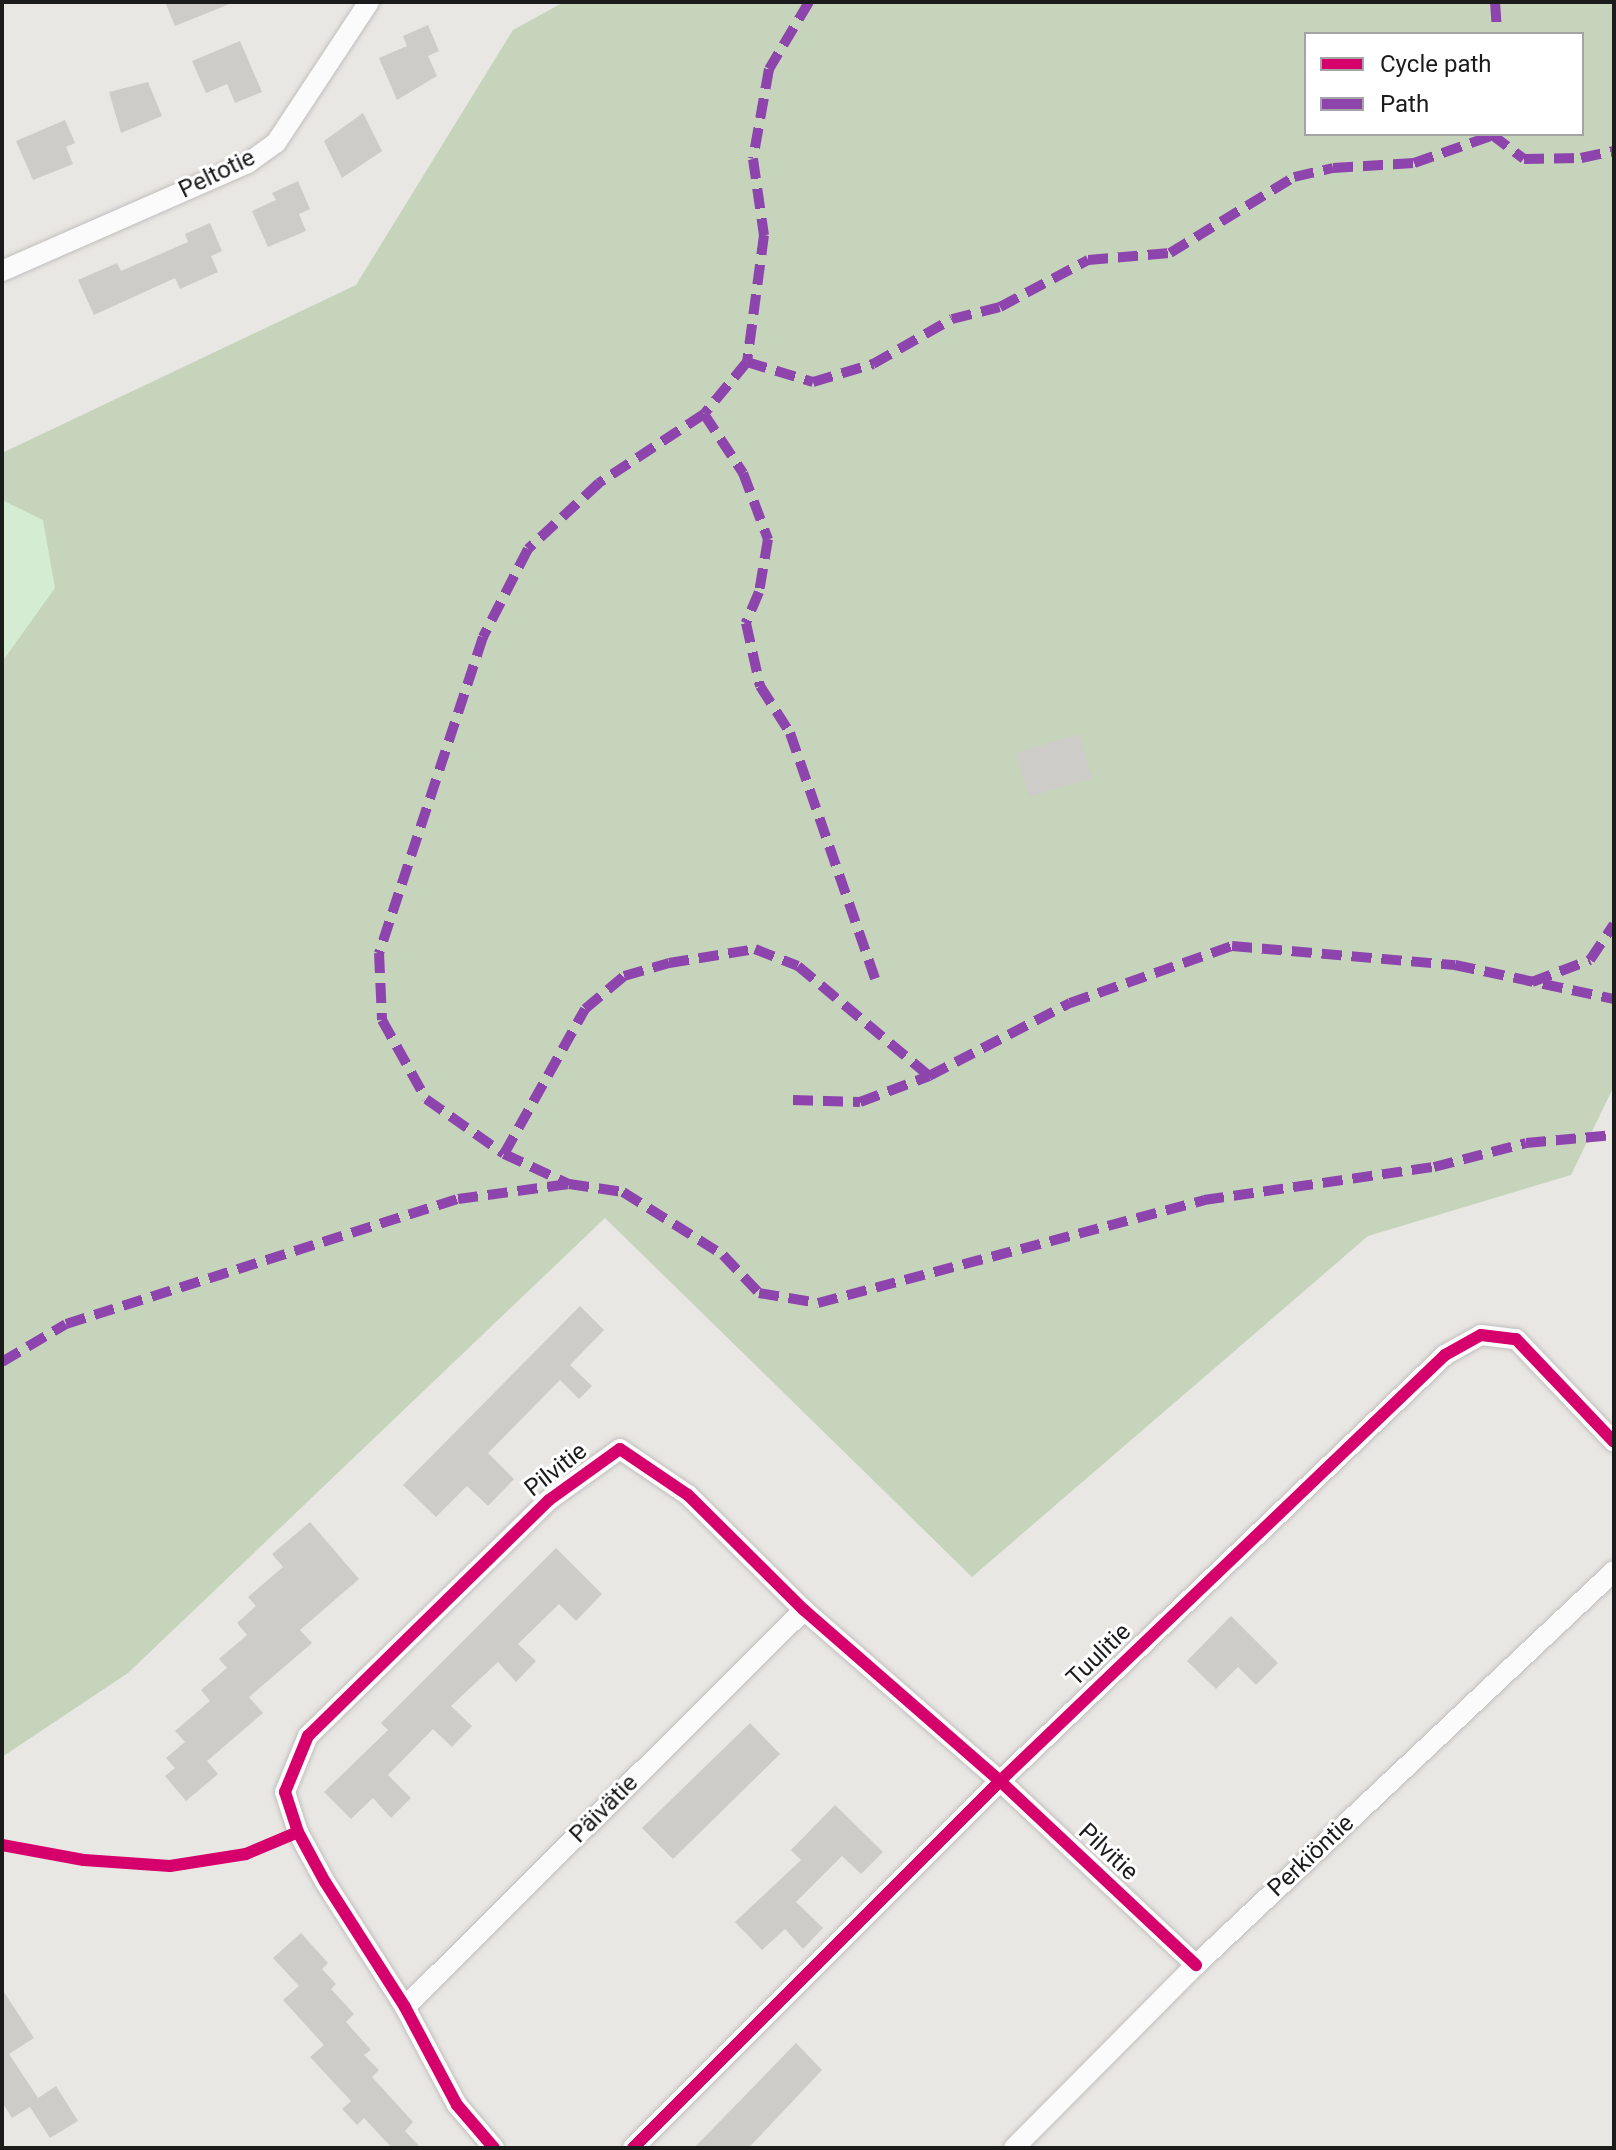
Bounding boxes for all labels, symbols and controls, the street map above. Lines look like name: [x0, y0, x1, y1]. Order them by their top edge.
legend: [1304, 32, 1584, 136]
text: Cycle path: [1380, 50, 1492, 78]
text: Path: [1380, 90, 1429, 118]
street label: Peltotie: [174, 143, 260, 205]
street label: Pilvitie: [519, 1437, 593, 1503]
street label: Tuulitie: [1061, 1618, 1137, 1692]
street label: Päivätie: [564, 1769, 644, 1849]
street label: Perkiöntie: [1262, 1809, 1360, 1903]
street label: Pilvitie: [1072, 1817, 1144, 1887]

